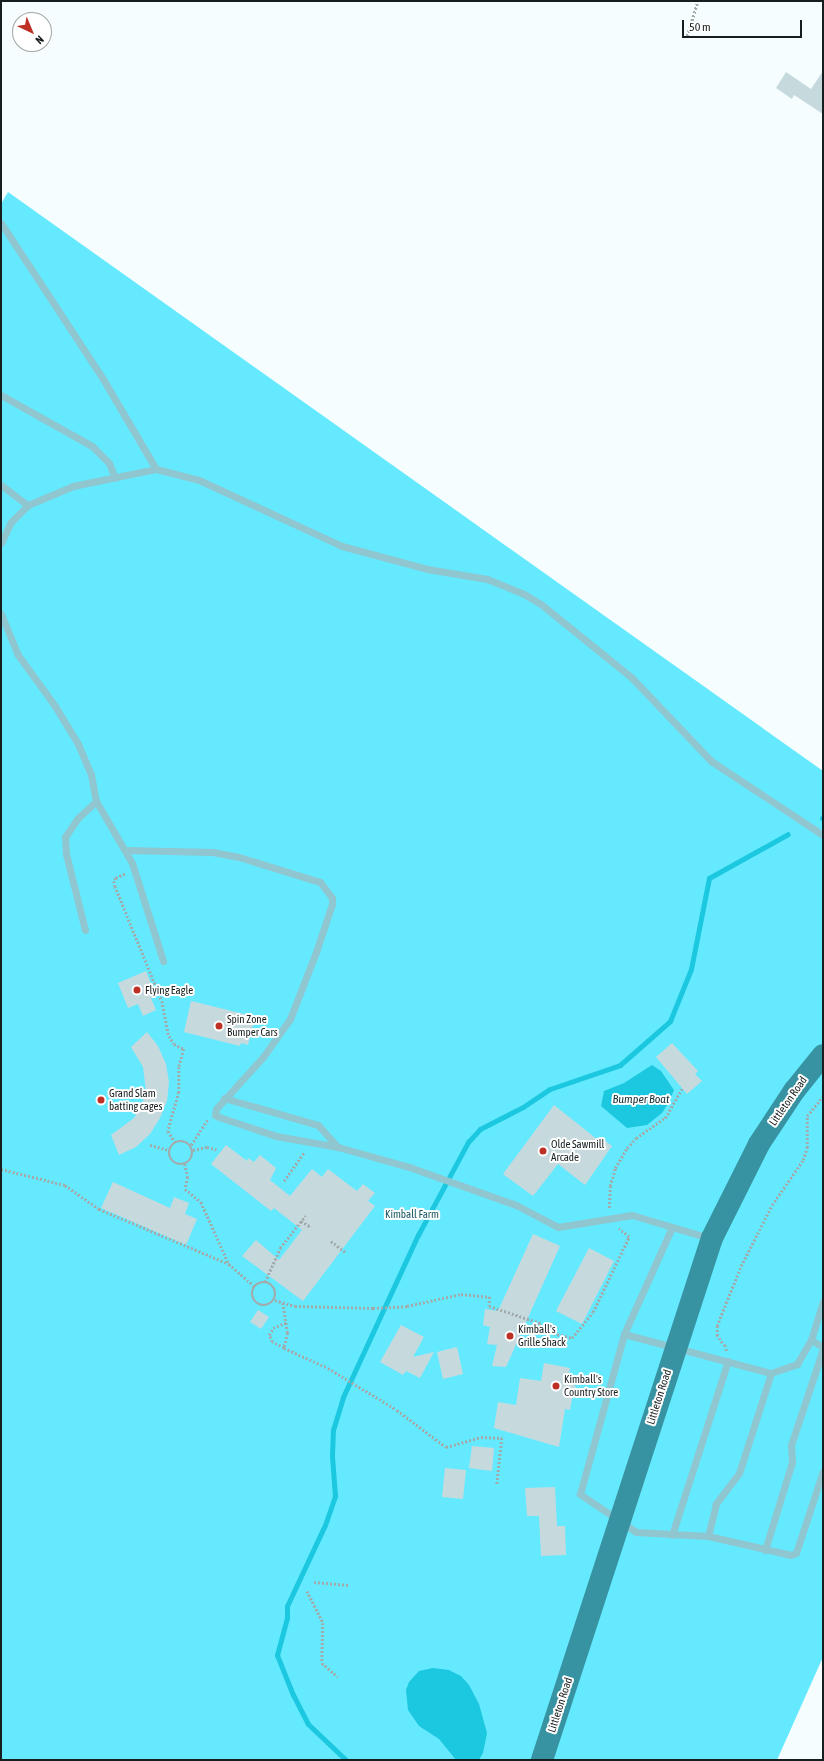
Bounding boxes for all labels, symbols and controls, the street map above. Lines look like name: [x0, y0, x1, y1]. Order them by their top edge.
north arrow: [12, 12, 52, 52]
scale bar: [684, 12, 804, 38]
text: 50 m: [689, 20, 711, 34]
text: N: [33, 33, 46, 46]
place label: Flying Eagle: [145, 983, 193, 997]
marker: Flying Eagle: [132, 985, 142, 995]
place label: Spin Zone Bumper Cars: [227, 1013, 278, 1039]
marker: Spin Zone Bumper Cars: [214, 1021, 224, 1031]
street label: Littleton Road: [766, 1074, 810, 1128]
place label: Grand Slam batting cages: [109, 1087, 162, 1113]
water label: Bumper Boat: [613, 1093, 669, 1107]
marker: Grand Slam batting cages: [96, 1095, 106, 1105]
place label: Olde Sawmill Arcade: [551, 1138, 605, 1164]
marker: Olde Sawmill Arcade: [538, 1146, 548, 1156]
park label: Kimball Farm: [385, 1207, 439, 1221]
place label: Kimball's Grille Shack: [518, 1323, 566, 1349]
marker: Kimball's Grille Shack: [505, 1331, 515, 1341]
street label: Littleton Road: [644, 1368, 674, 1426]
place label: Kimball's Country Store: [564, 1373, 618, 1399]
marker: Kimball's Country Store: [551, 1381, 561, 1391]
street label: Littleton Road: [545, 1676, 575, 1734]

